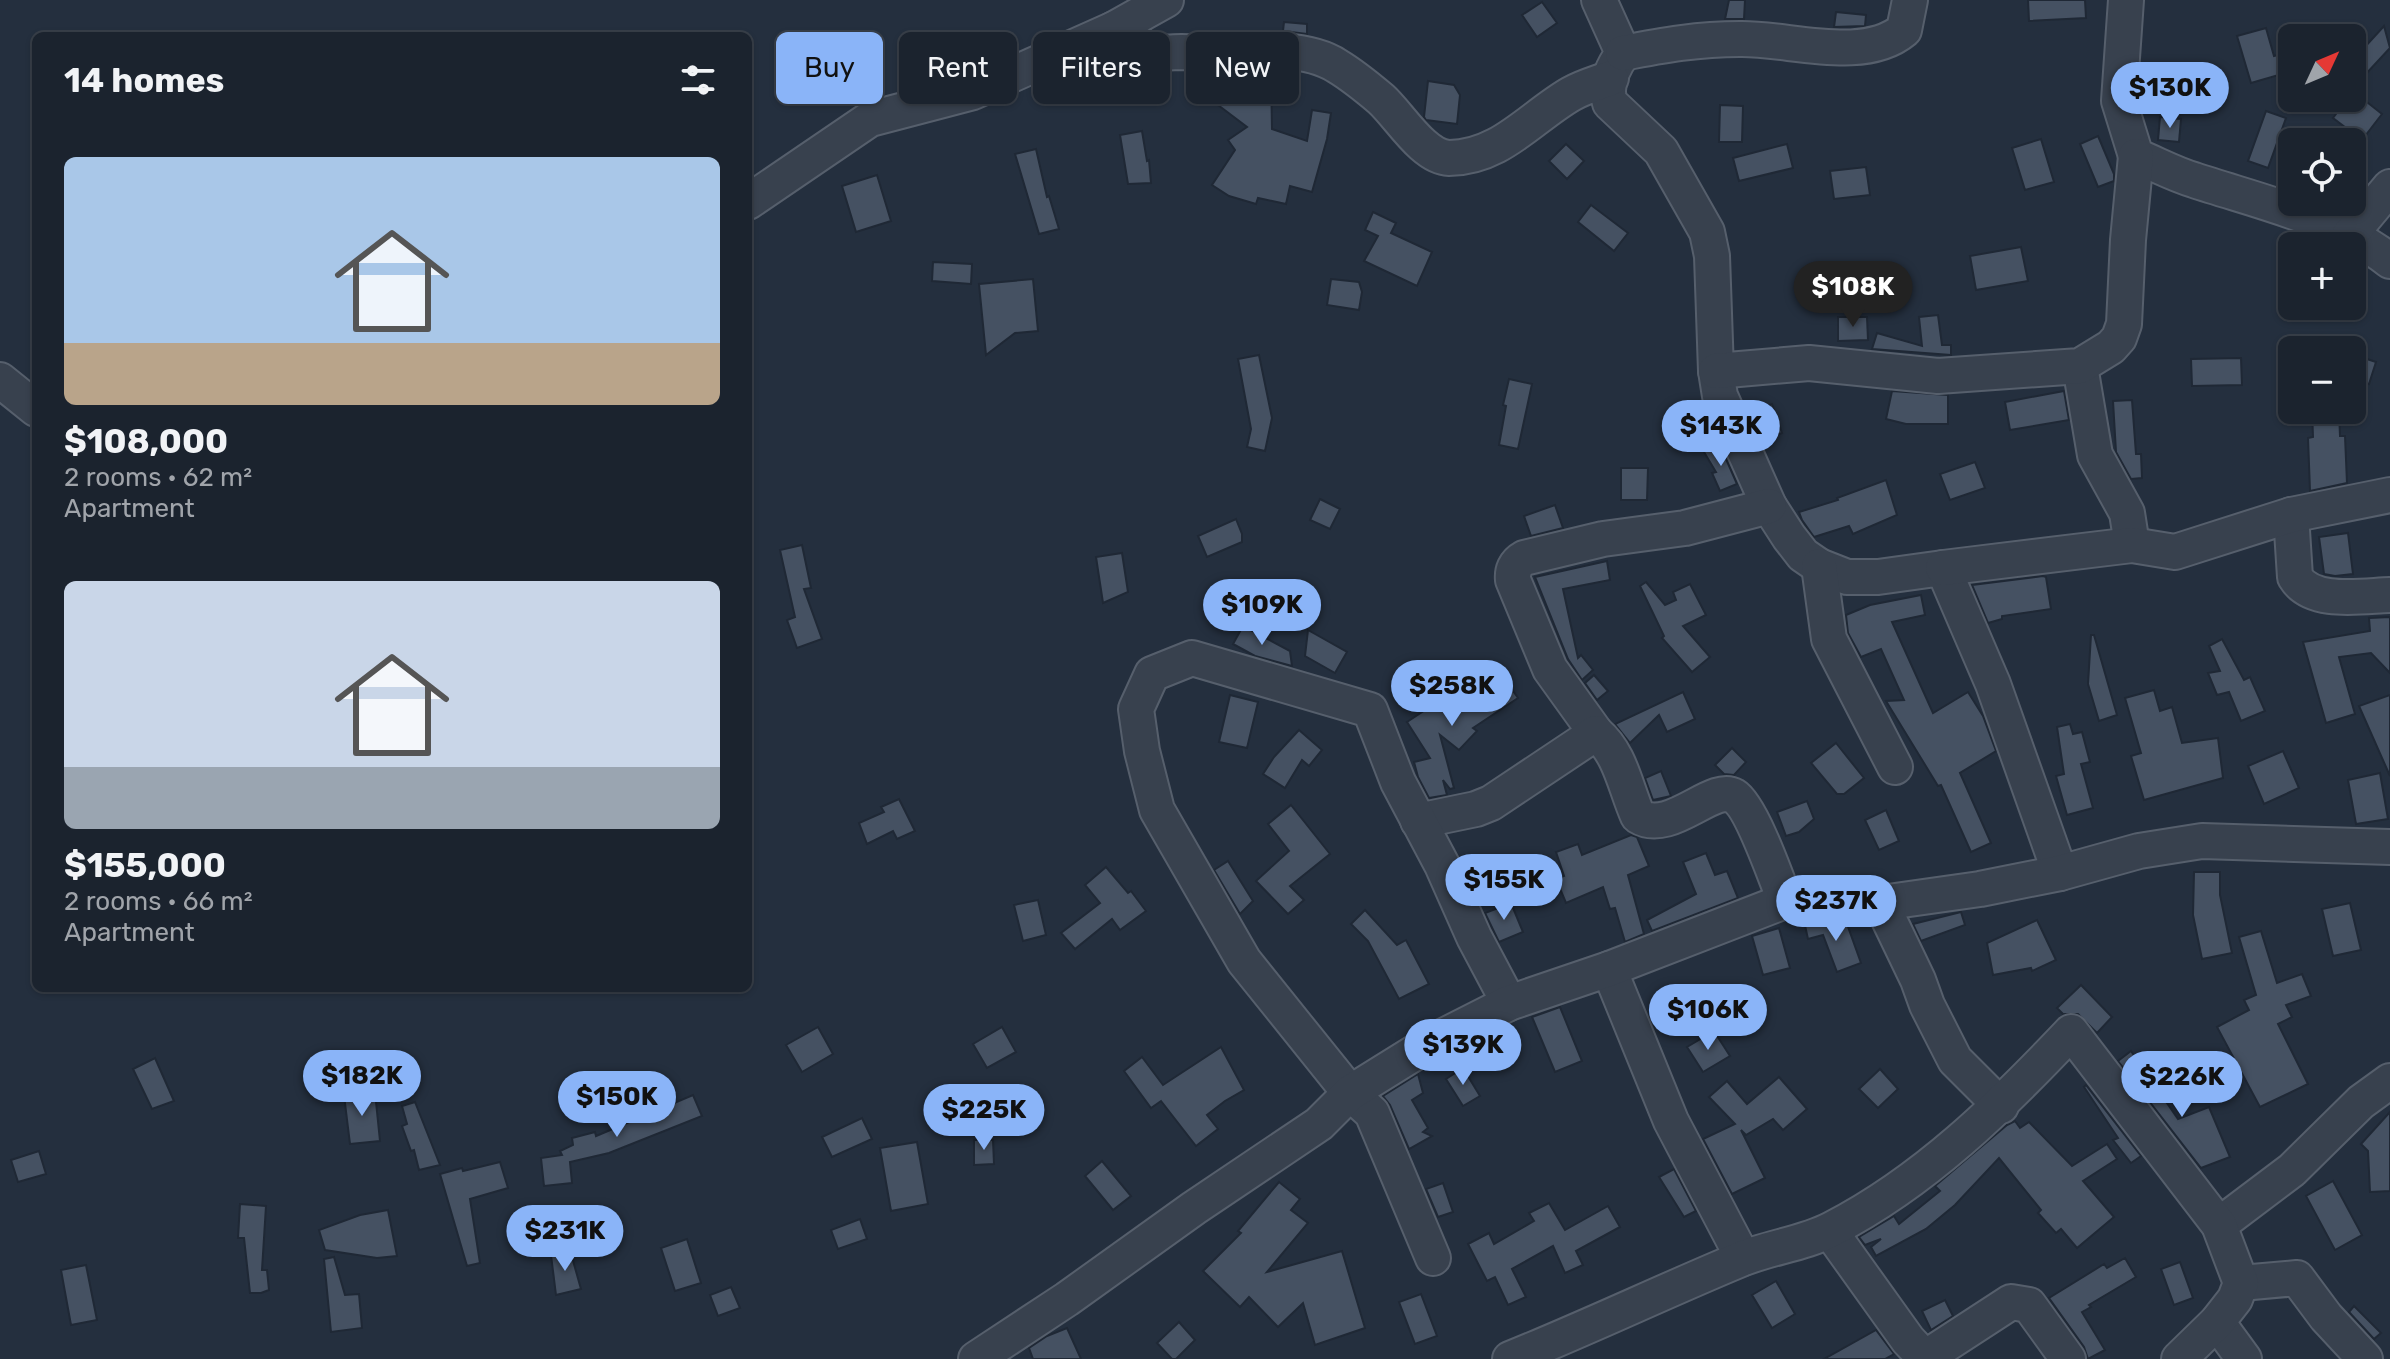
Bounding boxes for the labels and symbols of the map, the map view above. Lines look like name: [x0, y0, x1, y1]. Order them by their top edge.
north arrow: [2278, 24, 2366, 112]
pin: $130K: [2114, 62, 2226, 130]
pin: $108K: [1797, 261, 1909, 329]
pin: $143K: [1665, 400, 1777, 468]
pin: $109K: [1206, 579, 1318, 647]
pin: $258K: [1396, 660, 1508, 728]
pin: $155K: [1448, 854, 1560, 922]
pin: $237K: [1780, 875, 1892, 943]
pin: $106K: [1652, 984, 1764, 1052]
pin: $139K: [1407, 1019, 1519, 1087]
pin: $182K: [306, 1050, 418, 1118]
pin: $226K: [2126, 1051, 2238, 1119]
pin: $150K: [561, 1071, 673, 1139]
pin: $225K: [928, 1084, 1040, 1152]
pin: $231K: [509, 1205, 621, 1273]

